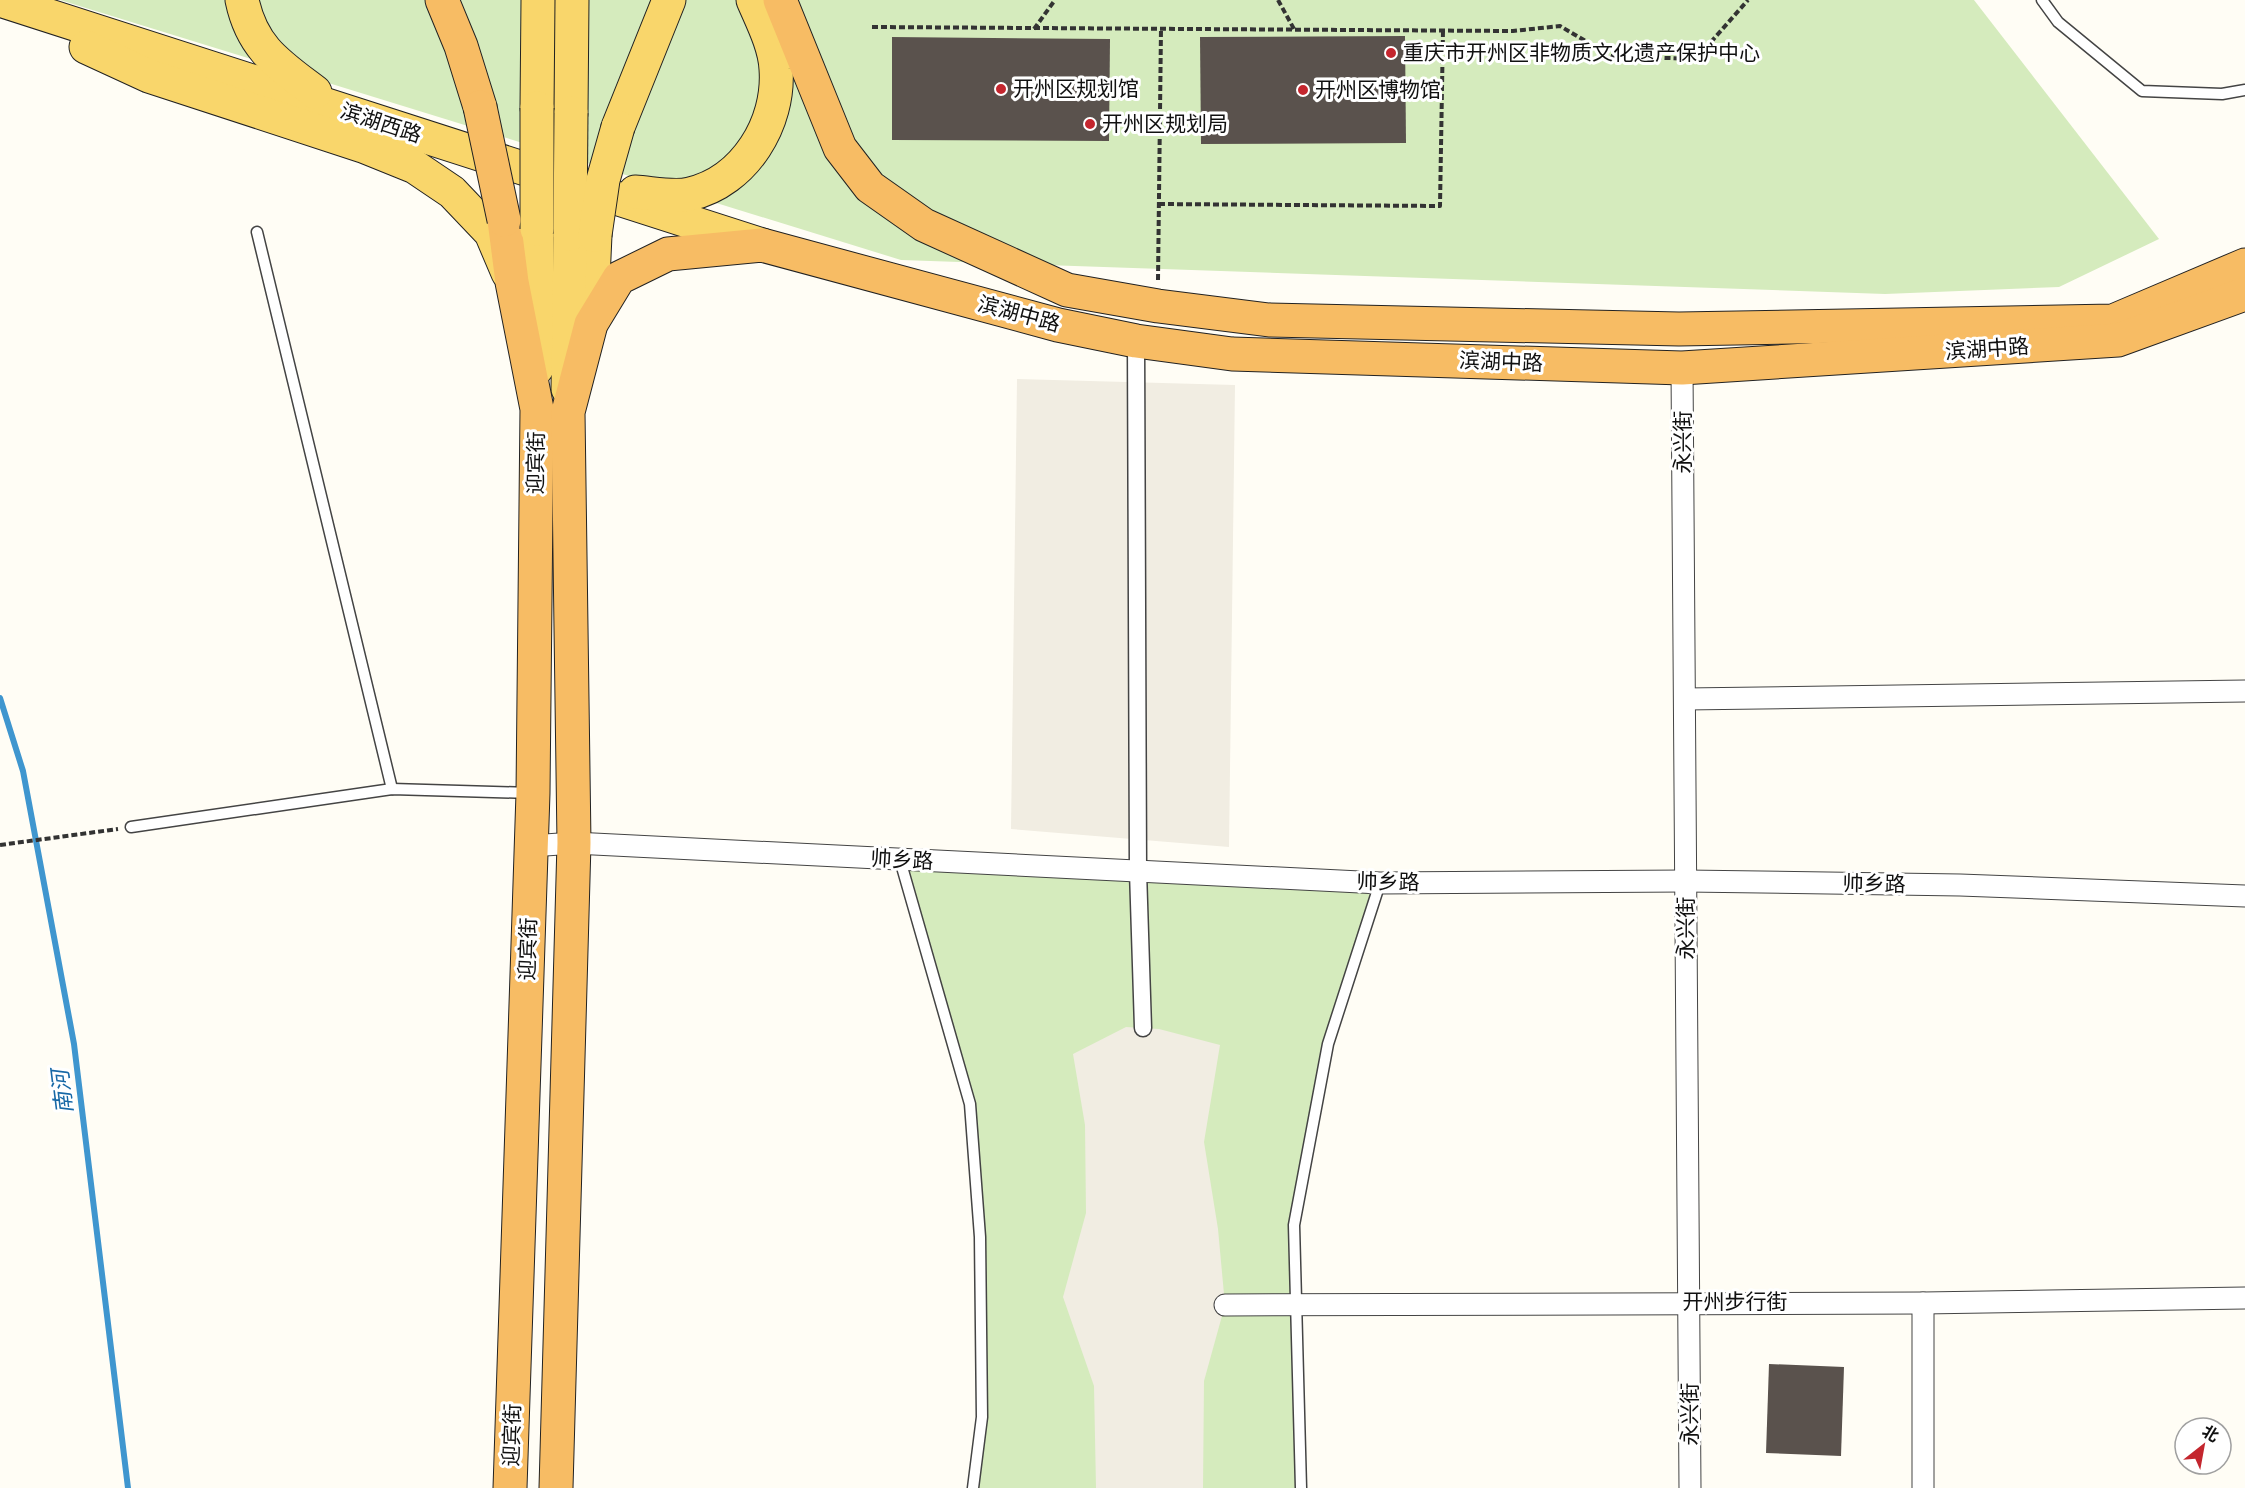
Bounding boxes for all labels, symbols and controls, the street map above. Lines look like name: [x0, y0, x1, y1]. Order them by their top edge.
place label: 重庆市开州区非物质文化遗产保护中心: [1403, 39, 1760, 66]
marker: 重庆市开州区非物质文化遗产保护中心: [1384, 46, 1398, 60]
place label: 开州区规划馆: [1013, 75, 1139, 102]
place label: 开州区博物馆: [1315, 76, 1441, 103]
marker: 开州区规划馆: [994, 82, 1008, 96]
marker: 开州区博物馆: [1296, 83, 1310, 97]
street label: 滨湖西路: [337, 97, 425, 148]
place label: 开州区规划局: [1102, 110, 1228, 137]
marker: 开州区规划局: [1083, 117, 1097, 131]
street label: 滨湖中路: [975, 290, 1063, 337]
street label: 滨湖中路: [1944, 332, 2030, 365]
street label: 滨湖中路: [1459, 347, 1543, 376]
street label: 永兴街: [1669, 411, 1696, 474]
street label: 迎宾街: [521, 431, 550, 495]
street label: 帅乡路: [870, 844, 934, 875]
street label: 帅乡路: [1356, 867, 1420, 896]
street label: 帅乡路: [1842, 869, 1906, 898]
street label: 永兴街: [1672, 897, 1699, 960]
street label: 迎宾街: [513, 917, 542, 981]
water label: 南河: [45, 1064, 79, 1116]
street label: 开州步行街: [1683, 1288, 1788, 1315]
street label: 永兴街: [1676, 1383, 1703, 1446]
street label: 迎宾街: [497, 1403, 526, 1467]
north arrow: [2173, 1416, 2233, 1476]
text: 北: [2199, 1420, 2223, 1446]

